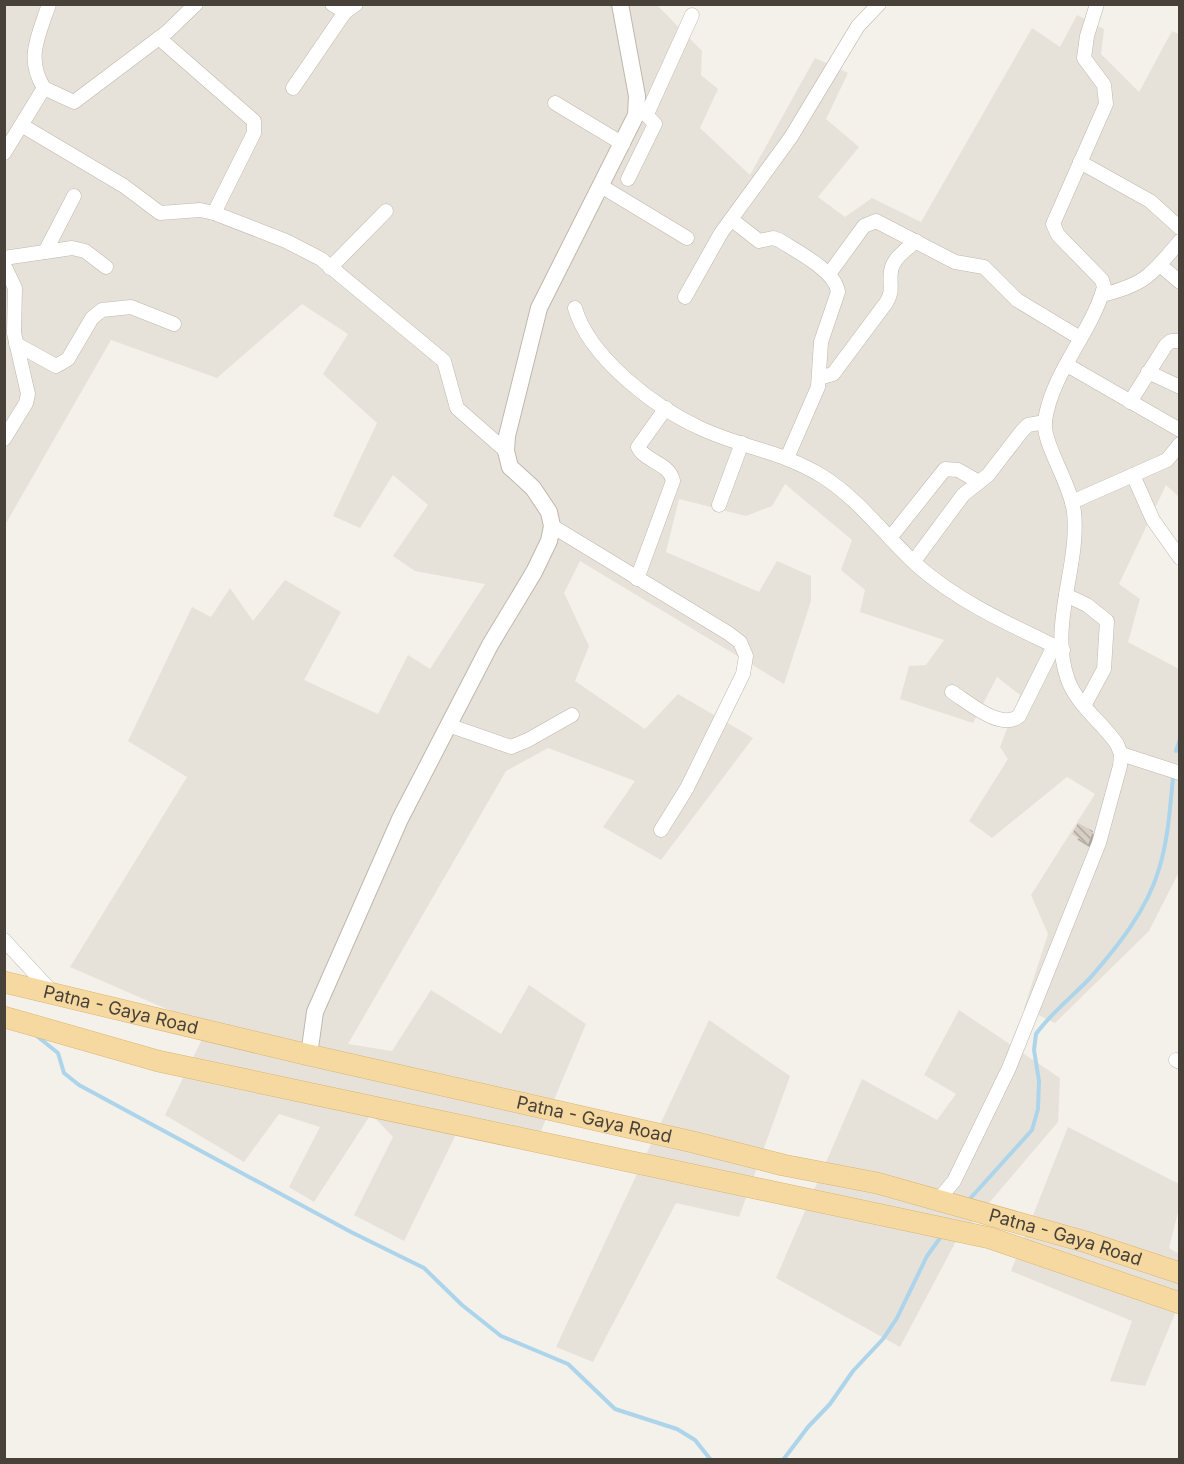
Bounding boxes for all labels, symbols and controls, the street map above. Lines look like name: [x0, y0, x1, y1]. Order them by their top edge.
street label: Patna - Gaya Road: [41, 981, 200, 1038]
street label: Patna - Gaya Road: [515, 1091, 674, 1147]
street label: Patna - Gaya Road: [987, 1204, 1145, 1270]

